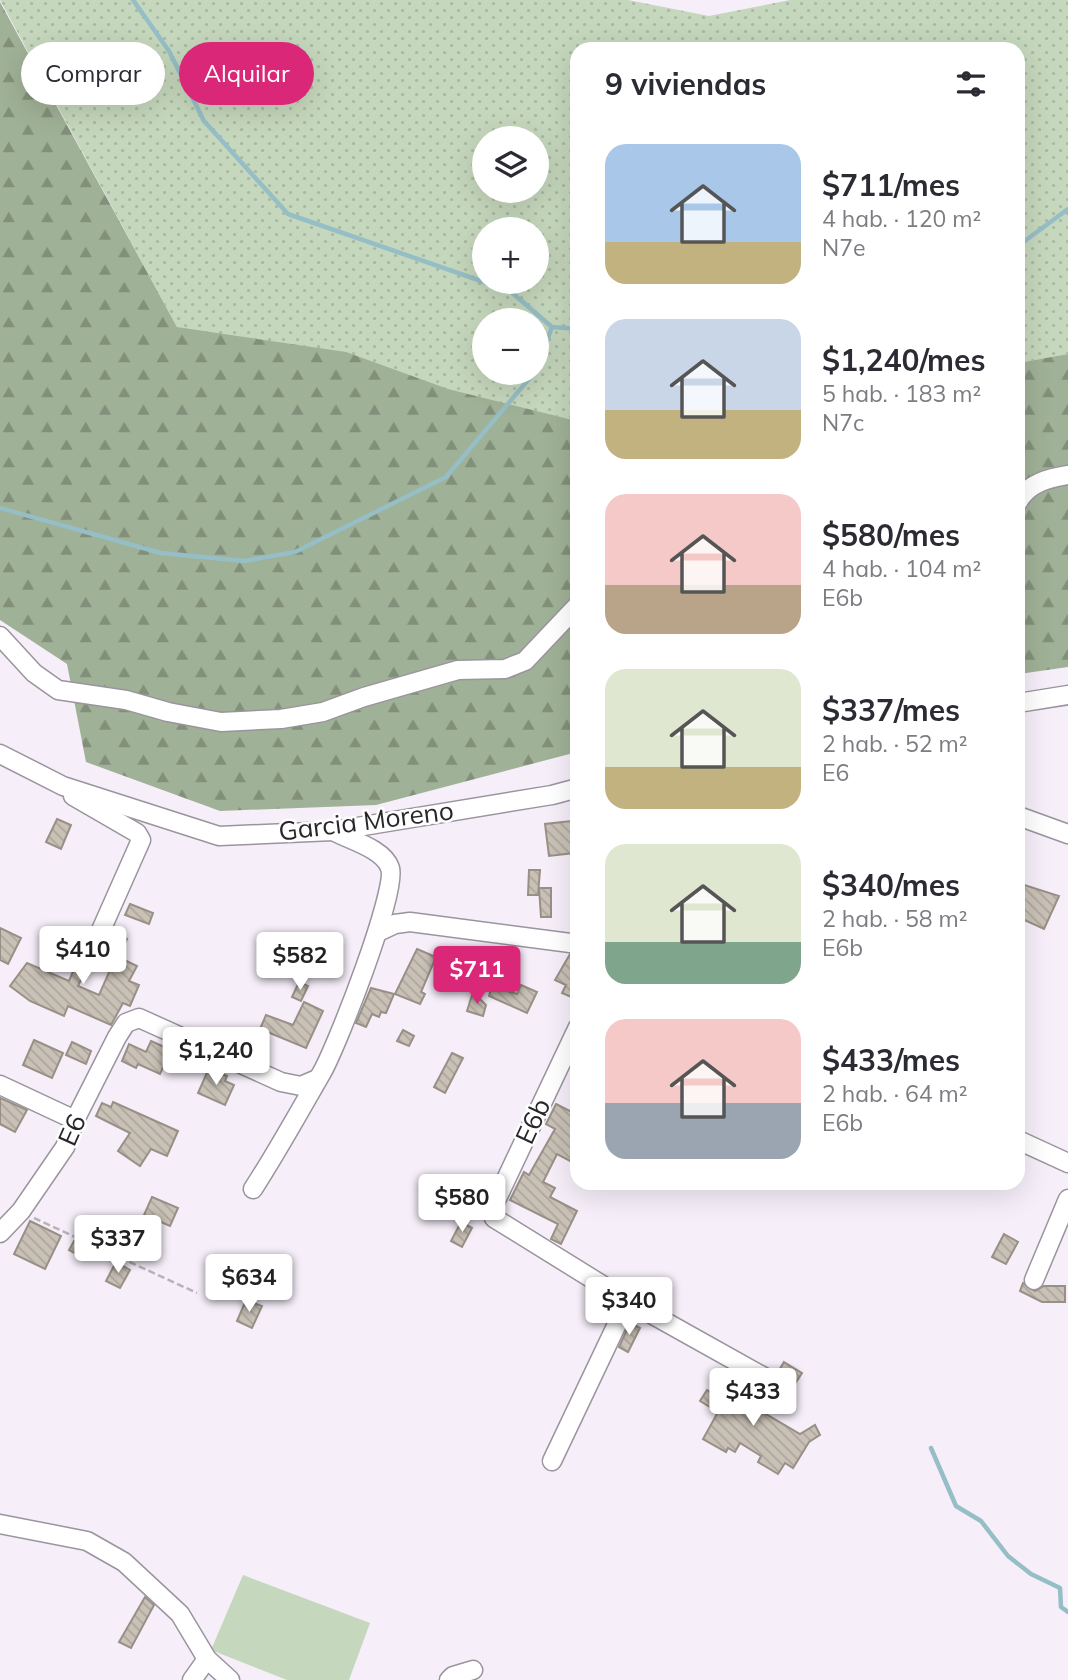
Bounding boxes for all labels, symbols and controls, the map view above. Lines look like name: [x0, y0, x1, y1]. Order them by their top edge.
chip: Comprar: [21, 42, 165, 105]
chip: Alquilar: [179, 42, 314, 105]
text: 9 viviendas: [605, 65, 766, 103]
icon: filters: [952, 65, 990, 103]
map controls: [472, 126, 549, 385]
button: layers: [472, 126, 549, 203]
text: $711/mes: [822, 166, 960, 204]
icon: home: [661, 172, 745, 256]
text: 4 hab. · 120 m²: [822, 204, 981, 233]
button: +: [472, 217, 549, 294]
text: N7e: [822, 233, 866, 262]
button: −: [472, 308, 549, 385]
text: $1,240/mes: [822, 341, 986, 379]
icon: home: [661, 347, 745, 431]
text: 5 hab. · 183 m²: [822, 379, 981, 408]
text: N7c: [822, 408, 864, 437]
text: $580/mes: [822, 516, 960, 554]
icon: home: [661, 522, 745, 606]
text: 4 hab. · 104 m²: [822, 554, 981, 583]
text: E6b: [822, 583, 863, 612]
text: $337/mes: [822, 691, 960, 729]
icon: home: [661, 697, 745, 781]
text: 2 hab. · 52 m²: [822, 729, 967, 758]
text: E6: [822, 758, 849, 787]
street label: Garcia Moreno: [277, 793, 455, 848]
text: $340/mes: [822, 866, 960, 904]
icon: home: [661, 872, 745, 956]
text: 2 hab. · 58 m²: [822, 904, 967, 933]
pin: $410: [42, 926, 124, 986]
pin: $582: [259, 932, 341, 992]
text: E6b: [822, 933, 863, 962]
text: $410: [55, 934, 111, 963]
text: $582: [272, 940, 328, 969]
pin: $711: [436, 946, 518, 1006]
text: $711: [449, 954, 505, 983]
pin: $1,240: [159, 1028, 273, 1087]
text: $1,240: [179, 1035, 253, 1064]
text: $433/mes: [822, 1041, 960, 1079]
icon: home: [661, 1047, 745, 1131]
text: 2 hab. · 64 m²: [822, 1079, 967, 1108]
street label: E6b: [508, 1093, 557, 1149]
text: E6b: [822, 1108, 863, 1137]
street label: E6: [50, 1109, 93, 1151]
pin: $580: [421, 1174, 503, 1234]
text: $580: [434, 1182, 490, 1211]
pin: $337: [77, 1216, 159, 1275]
text: $337: [90, 1223, 146, 1252]
pin: $634: [208, 1254, 290, 1314]
text: $634: [221, 1262, 277, 1291]
pin: $340: [588, 1278, 670, 1337]
text: $340: [601, 1285, 657, 1314]
pin: $433: [712, 1368, 794, 1428]
text: $433: [725, 1376, 781, 1405]

